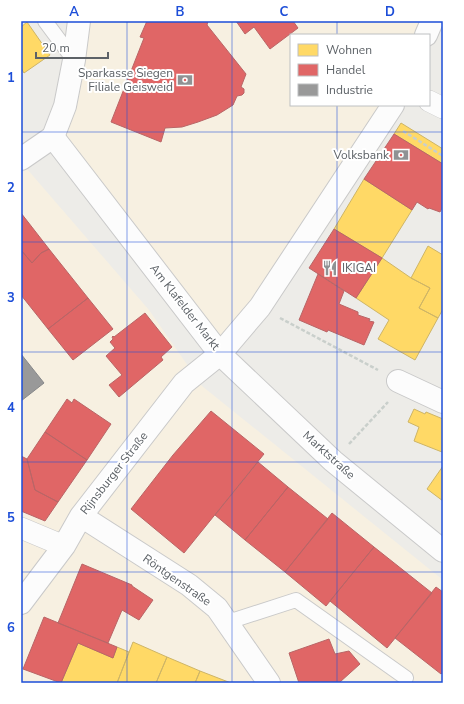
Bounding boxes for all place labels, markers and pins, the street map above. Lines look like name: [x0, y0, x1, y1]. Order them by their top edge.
place label: Sparkasse Siegen Filiale Geisweid: [78, 65, 173, 95]
bank icon: Sparkasse Siegen Filiale Geisweid: [176, 71, 194, 89]
bank icon: Volksbank: [392, 146, 410, 164]
place label: Volksbank: [332, 147, 390, 163]
restaurant icon: IKIGAI: [321, 259, 339, 277]
place label: IKIGAI: [342, 260, 376, 276]

